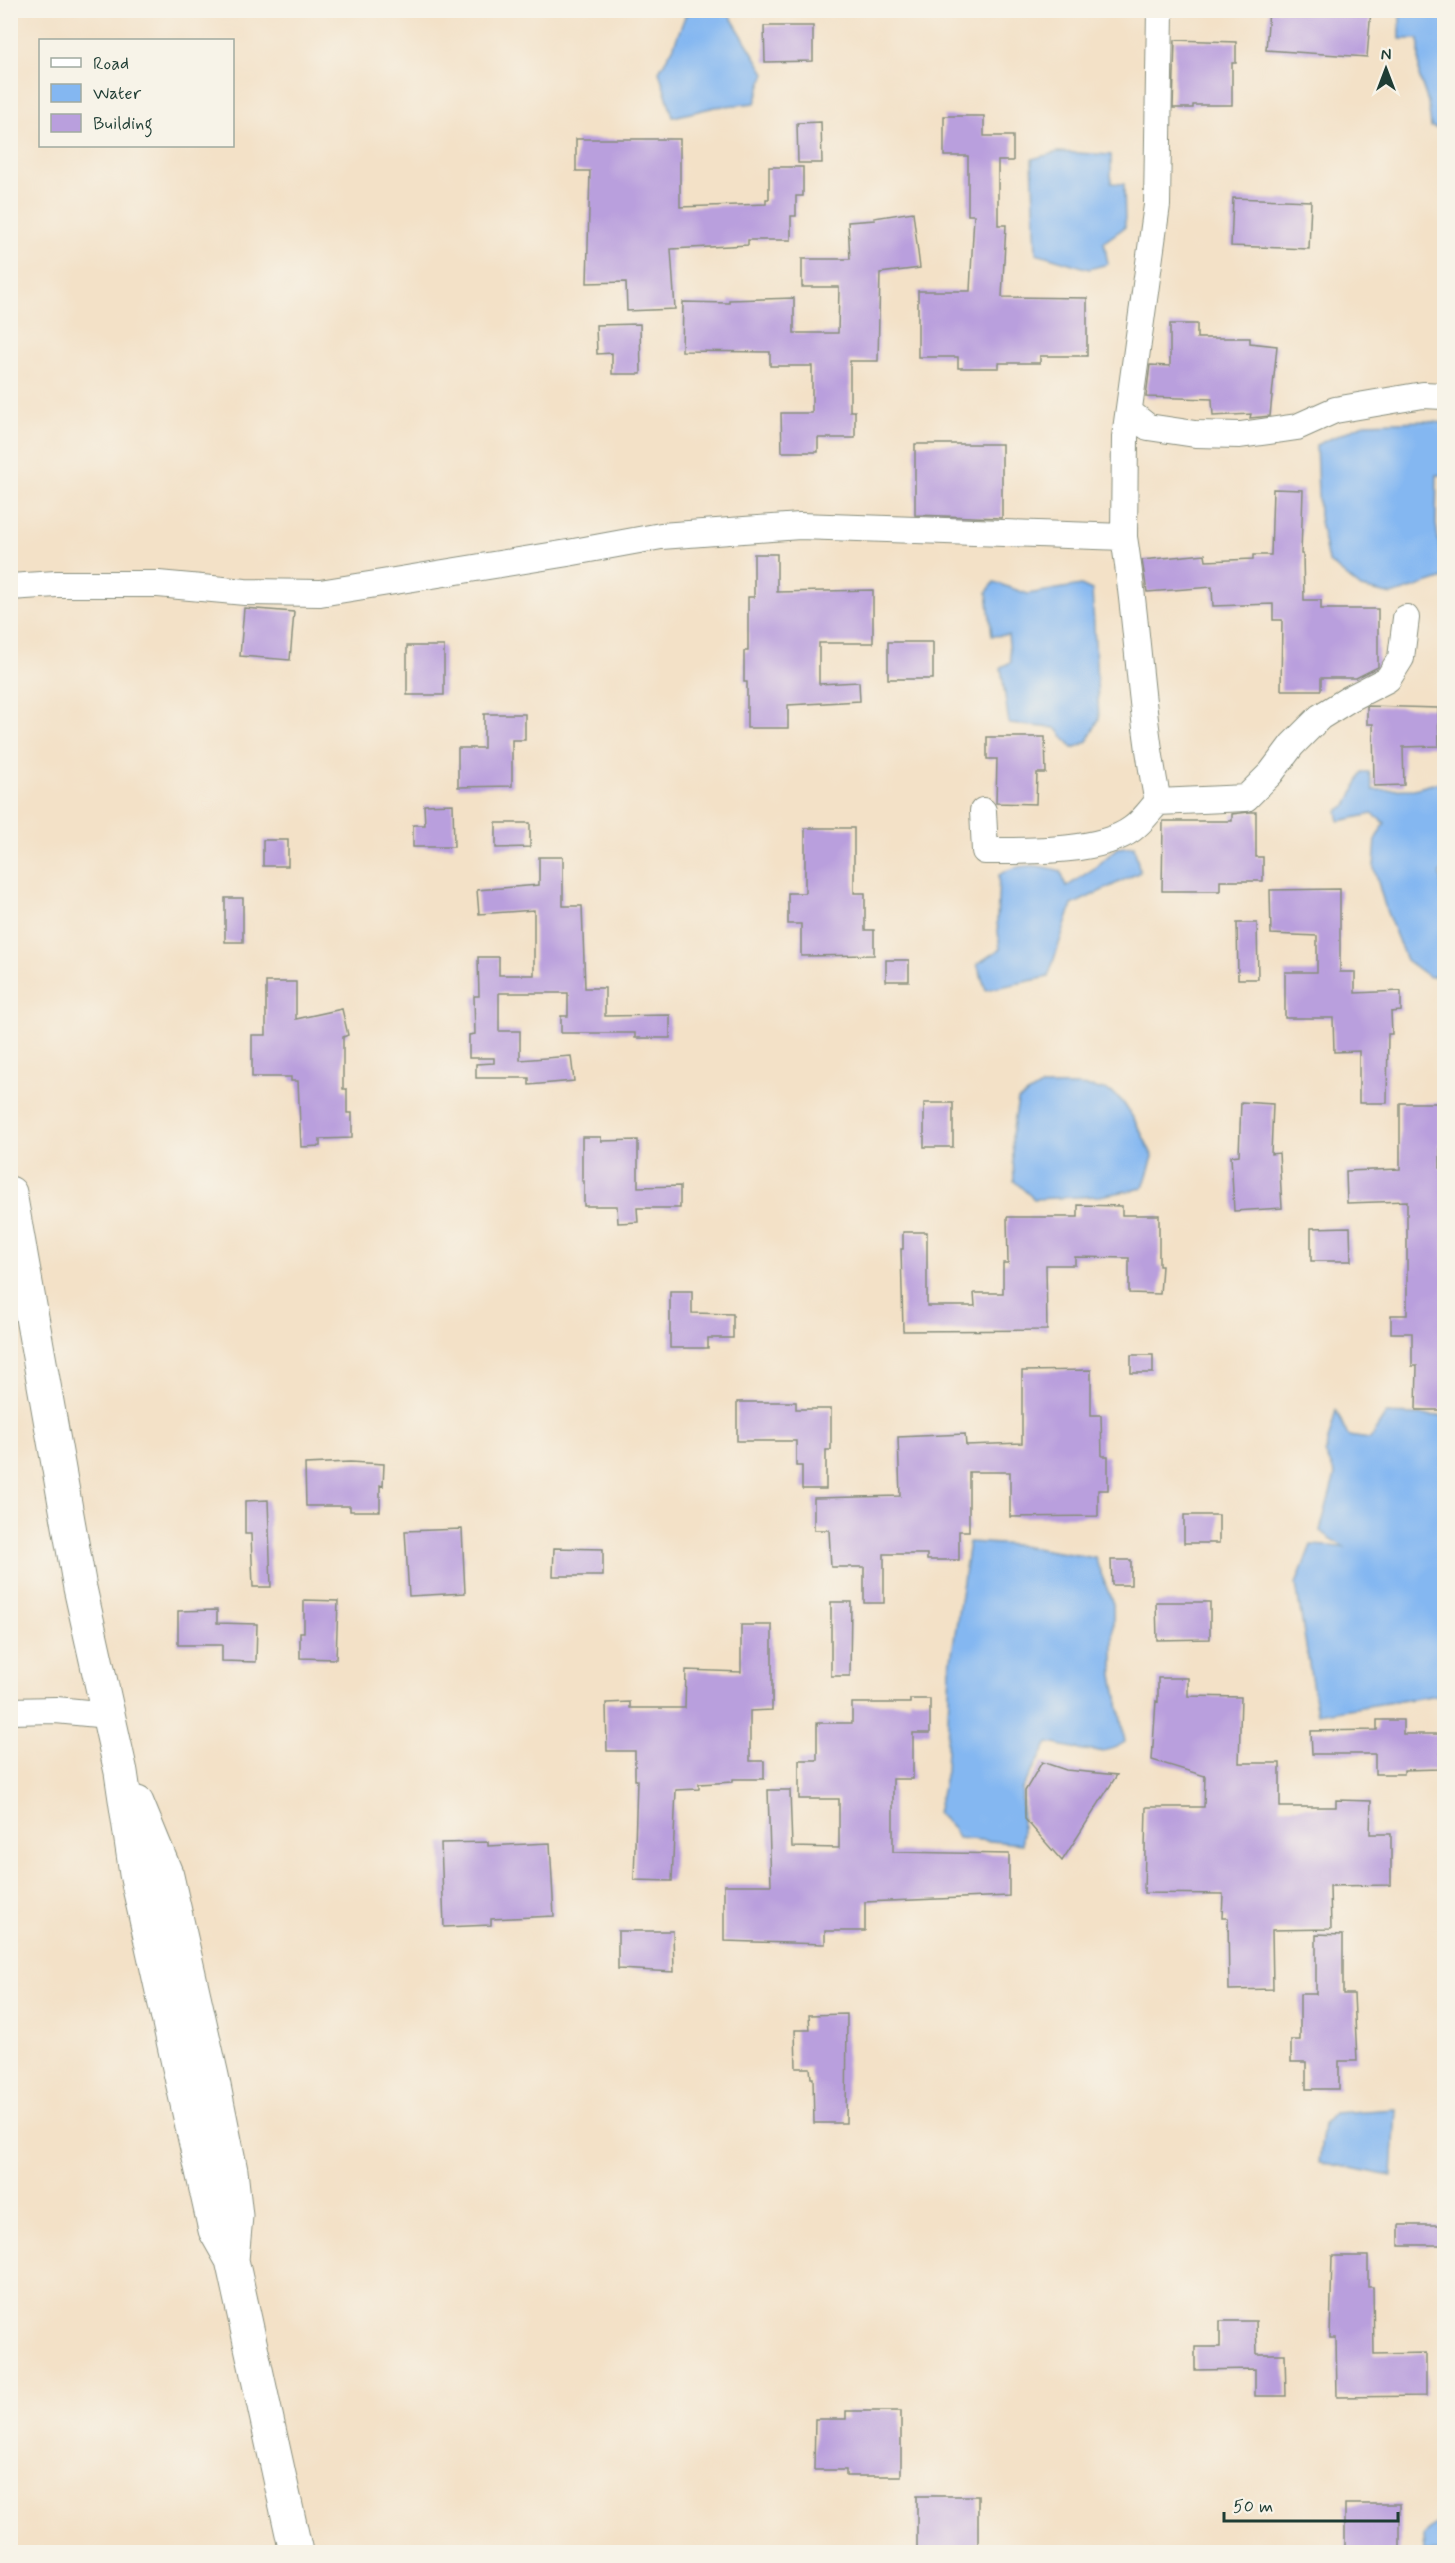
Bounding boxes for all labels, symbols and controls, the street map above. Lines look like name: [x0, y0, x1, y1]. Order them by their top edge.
legend: [39, 39, 234, 147]
north arrow: [1356, 39, 1416, 99]
text: N: [1381, 45, 1391, 66]
text: Road: [93, 52, 129, 76]
text: Water: [93, 82, 142, 106]
text: Building: [93, 112, 153, 138]
scale bar: [1224, 2485, 1398, 2523]
text: 50 m: [1233, 2495, 1273, 2519]

